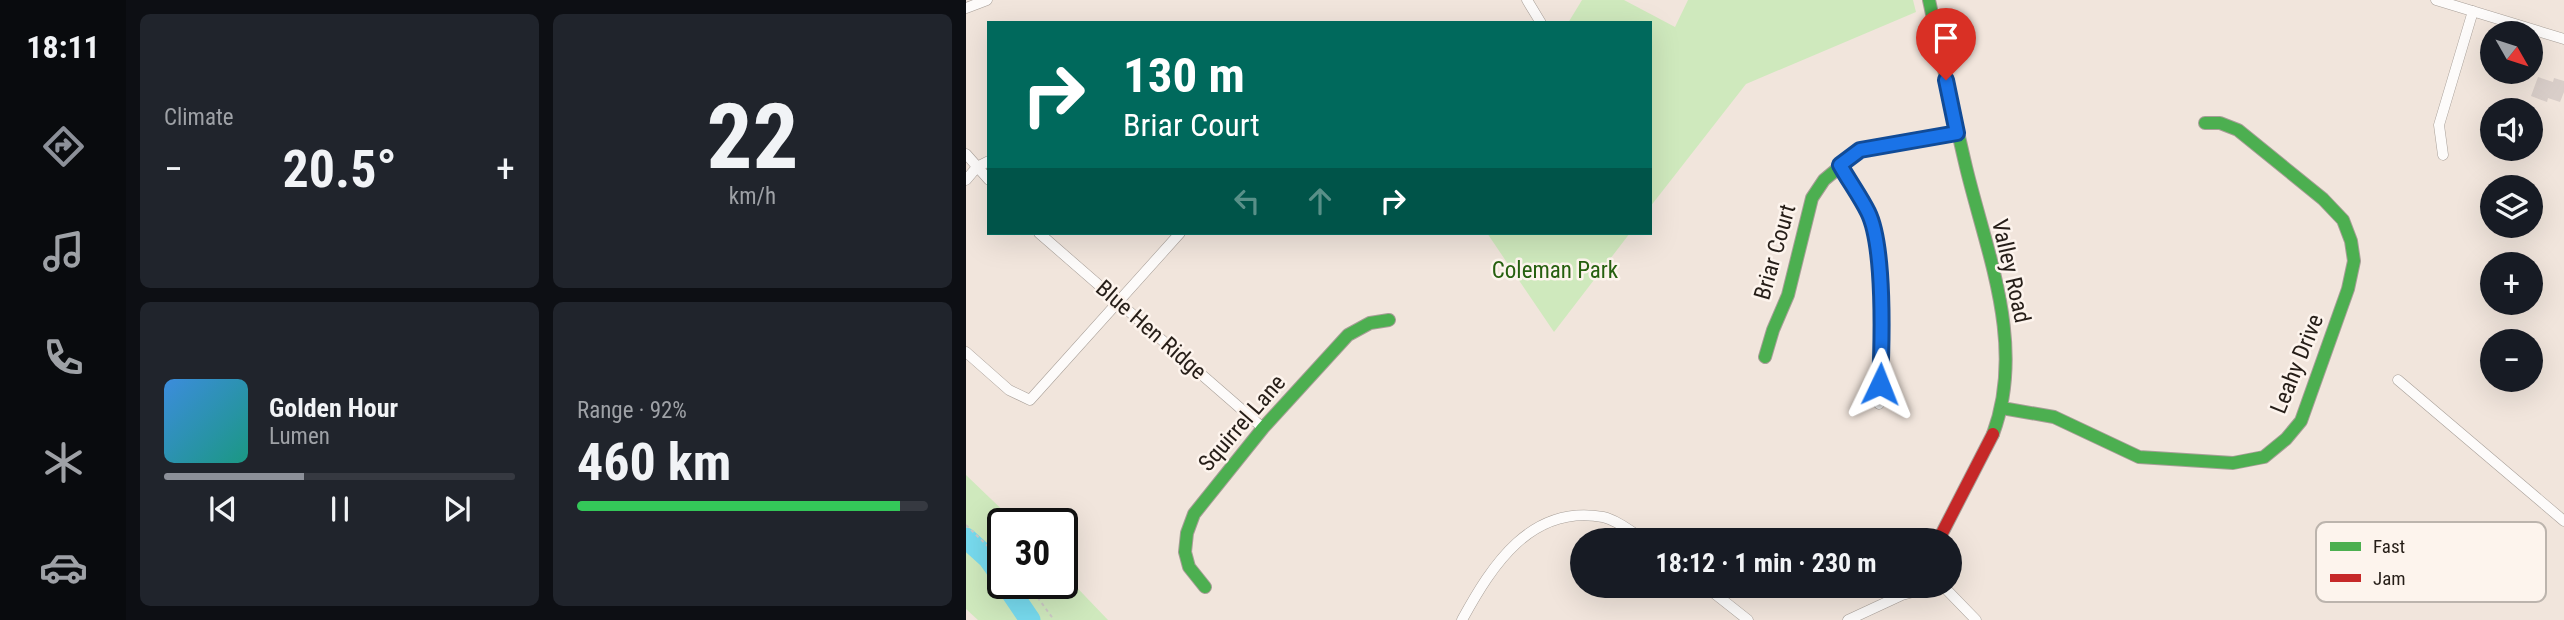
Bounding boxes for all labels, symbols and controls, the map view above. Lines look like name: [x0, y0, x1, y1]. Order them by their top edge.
pin: [1916, 8, 1976, 80]
icon: arrive: [1927, 19, 1965, 57]
north arrow: [2480, 21, 2543, 84]
map controls: [2480, 21, 2543, 392]
text: 18:11: [26, 28, 100, 66]
text: 130 m: [1123, 47, 1245, 104]
icon: right: [1008, 49, 1099, 140]
text: 22: [707, 84, 798, 190]
button: sound: [2480, 98, 2543, 161]
text: Climate: [164, 104, 234, 131]
text: Briar Court: [1123, 106, 1260, 144]
icon: directions: [39, 122, 88, 171]
text: 20.5°: [282, 139, 397, 200]
text: −: [164, 147, 183, 191]
text: +: [496, 147, 515, 191]
button: layers: [2480, 175, 2543, 238]
icon: left: [1228, 182, 1266, 220]
icon: ahead: [1301, 182, 1339, 220]
icon: right: [1374, 182, 1412, 220]
text: km/h: [729, 183, 776, 210]
street label: Briar Court: [1748, 201, 1802, 303]
street label: Valley Road: [1986, 217, 2036, 325]
icon: music: [39, 227, 88, 276]
button: +: [2480, 252, 2543, 315]
park label: Coleman Park: [1492, 257, 1619, 284]
street label: Blue Hen Ridge: [1090, 275, 1212, 385]
street label: Leahy Drive: [2265, 310, 2329, 418]
button: −: [2480, 329, 2543, 392]
icon: phone: [39, 333, 88, 382]
position arrow: [1843, 347, 1917, 421]
street label: Squirrel Lane: [1193, 369, 1291, 477]
text: Golden Hour: [269, 393, 398, 423]
text: Range · 92%: [577, 397, 687, 424]
text: Lumen: [269, 423, 330, 450]
text: 460 km: [577, 432, 731, 493]
icon: climate: [39, 438, 88, 487]
icon: previous: [204, 490, 242, 528]
icon: pause: [321, 490, 359, 528]
icon: next: [438, 490, 476, 528]
speed limit sign: 30: [987, 508, 1078, 599]
legend: [2316, 522, 2546, 602]
text: Fast: [2373, 535, 2405, 558]
icon: car: [39, 543, 88, 592]
text: 18:12 · 1 min · 230 m: [1656, 548, 1876, 578]
text: Jam: [2373, 567, 2406, 590]

